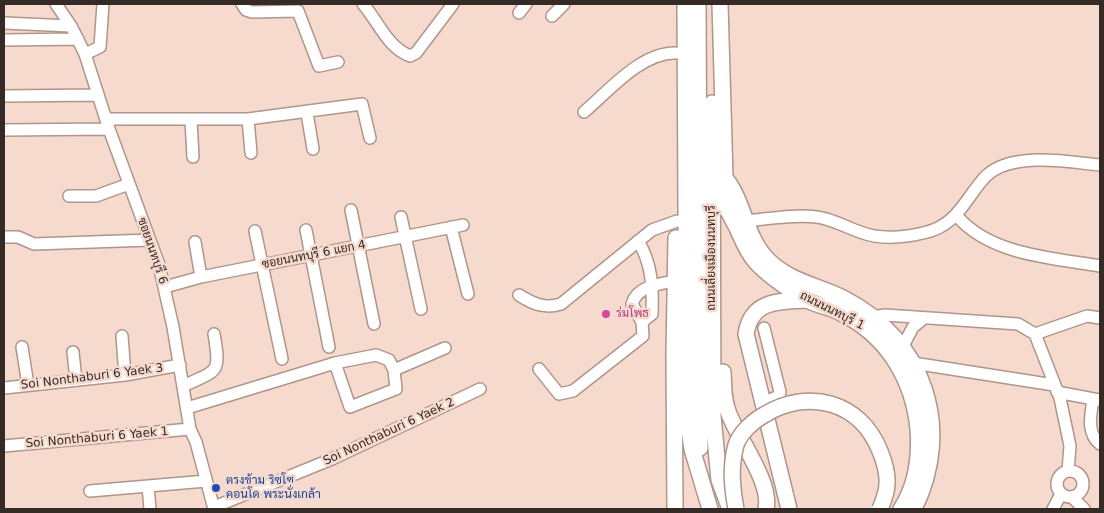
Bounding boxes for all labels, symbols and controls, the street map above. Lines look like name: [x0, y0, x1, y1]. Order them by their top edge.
street label: ถนนเลี่ยงเมืองนนทบุรี: [705, 205, 719, 311]
street label: ซอยนนทบุรี 6: [134, 216, 170, 286]
street label: ซอยนนทบุรี 6 แยก 4: [261, 238, 367, 272]
street label: ถนนนนทบุรี 1: [797, 289, 867, 333]
place label: ร่มโพธ: [616, 307, 649, 321]
marker: ร่มโพธ: [600, 308, 612, 320]
street label: Soi Nonthaburi 6 Yaek 3: [20, 361, 164, 393]
street label: Soi Nonthaburi 6 Yaek 2: [321, 395, 457, 469]
street label: Soi Nonthaburi 6 Yaek 1: [25, 425, 169, 451]
place label: ตรงข้าม ริซโซ คอนโด พระนั่งเกล้า: [226, 474, 321, 502]
marker: ตรงข้าม ริซโซ คอนโด พระนั่งเกล้า: [210, 482, 222, 494]

